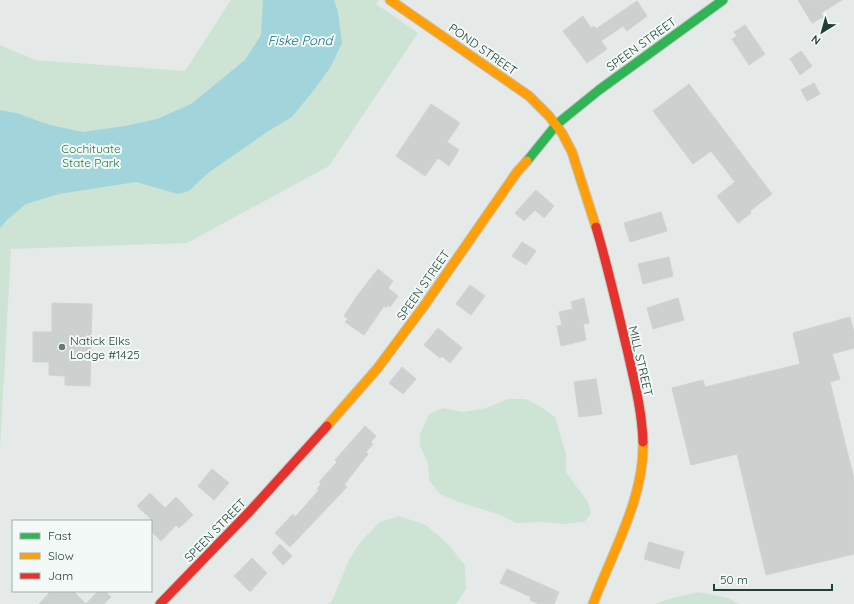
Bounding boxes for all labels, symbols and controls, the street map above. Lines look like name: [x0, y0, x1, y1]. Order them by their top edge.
north arrow: [802, 12, 842, 52]
street label: SPEEN STREET: [603, 14, 679, 74]
street label: POND STREET: [446, 20, 520, 78]
water label: Fiske Pond: [268, 32, 334, 48]
text: N: [809, 32, 823, 48]
park label: Cochituate State Park: [61, 141, 121, 170]
street label: SPEEN STREET: [393, 247, 453, 323]
street label: MILL STREET: [626, 324, 656, 398]
place label: Natick Elks Lodge #1425: [70, 333, 140, 362]
marker: Natick Elks Lodge #1425: [57, 342, 67, 352]
street label: SPEEN STREET: [181, 495, 249, 565]
legend: [12, 520, 152, 592]
text: Fast: [48, 528, 72, 543]
text: Slow: [48, 548, 74, 563]
scale bar: [714, 566, 832, 592]
text: Jam: [48, 568, 73, 583]
text: 50 m: [720, 572, 748, 587]

